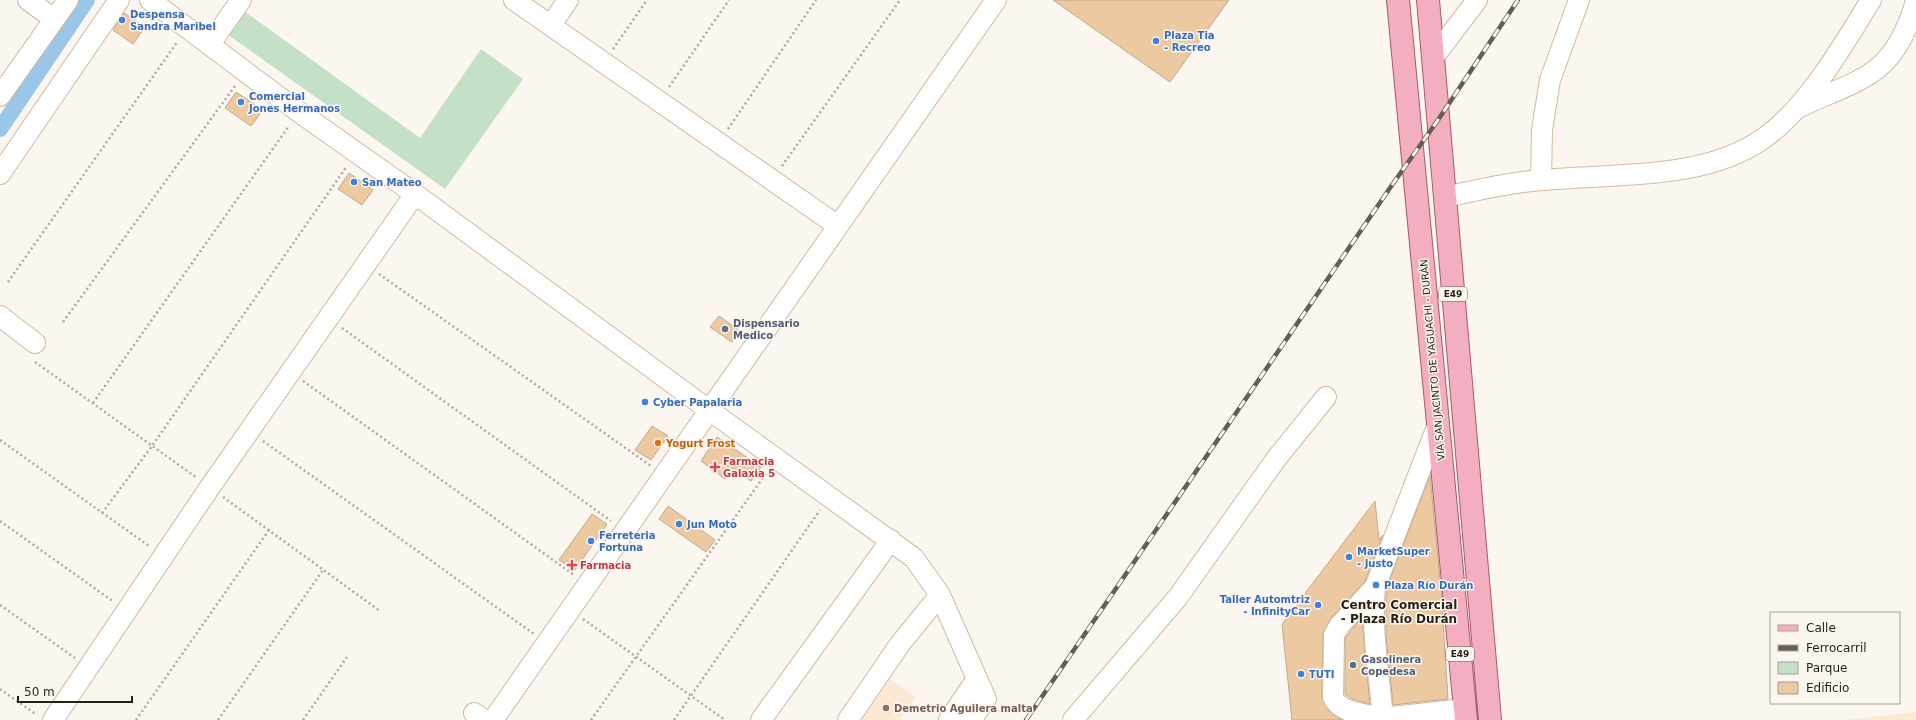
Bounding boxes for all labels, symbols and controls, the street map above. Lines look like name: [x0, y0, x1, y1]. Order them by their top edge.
place label: Despensa Sandra Maribel: [130, 9, 216, 32]
marker: Despensa Sandra Maribel: [117, 15, 127, 25]
place label: Plaza Tia - Recreo: [1164, 30, 1215, 53]
marker: Plaza Tia - Recreo: [1151, 36, 1161, 46]
place label: Comercial Jones Hermanos: [248, 91, 340, 114]
marker: Comercial Jones Hermanos: [236, 97, 246, 107]
marker: San Mateo: [349, 177, 359, 187]
place label: San Mateo: [362, 177, 422, 188]
street label: VÍA SAN JACINTO DE YAGUACHI - DURÁN: [1417, 259, 1447, 461]
road number: E49: [1439, 287, 1467, 301]
place label: Dispensario Medico: [733, 318, 800, 341]
marker: Dispensario Medico: [720, 324, 730, 334]
marker: Cyber Papalaria: [640, 397, 650, 407]
place label: Cyber Papalaria: [653, 397, 742, 408]
marker: Yogurt Frost: [653, 438, 663, 448]
place label: Yogurt Frost: [665, 438, 736, 449]
place label: Farmacia Galaxia 5: [723, 456, 775, 479]
marker: Farmacia Galaxia 5: [710, 462, 720, 472]
marker: Jun Moto: [674, 519, 684, 529]
place label: Jun Moto: [686, 519, 737, 530]
place label: Ferreteria Fortuna: [599, 530, 656, 553]
marker: Ferreteria Fortuna: [586, 536, 596, 546]
place label: MarketSuper - Justo: [1357, 546, 1430, 569]
marker: MarketSuper - Justo: [1344, 552, 1354, 562]
marker: Farmacia: [567, 560, 577, 570]
place label: Farmacia: [580, 560, 631, 571]
marker: Plaza Río Durán: [1371, 580, 1381, 590]
place label: Plaza Río Durán: [1384, 580, 1473, 591]
place label: Taller Automtriz - InfinityCar: [1220, 594, 1310, 617]
district label: Centro Comercial - Plaza Río Durán: [1341, 598, 1457, 626]
marker: Taller Automtriz - InfinityCar: [1313, 600, 1323, 610]
legend: [1770, 612, 1900, 704]
text: Calle: [1806, 621, 1836, 635]
text: Ferrocarril: [1806, 641, 1867, 655]
road number: E49: [1446, 647, 1474, 661]
place label: Gasolinera Copedesa: [1361, 654, 1421, 677]
marker: Gasolinera Copedesa: [1348, 660, 1358, 670]
text: Parque: [1806, 661, 1847, 675]
marker: TUTI: [1296, 669, 1306, 679]
place label: TUTI: [1309, 669, 1334, 680]
scale bar: [18, 678, 132, 704]
text: Edificio: [1806, 681, 1849, 695]
text: 50 m: [24, 685, 55, 699]
marker: Demetrio Aguilera malta: [881, 703, 891, 713]
place label: Demetrio Aguilera malta: [894, 703, 1033, 714]

